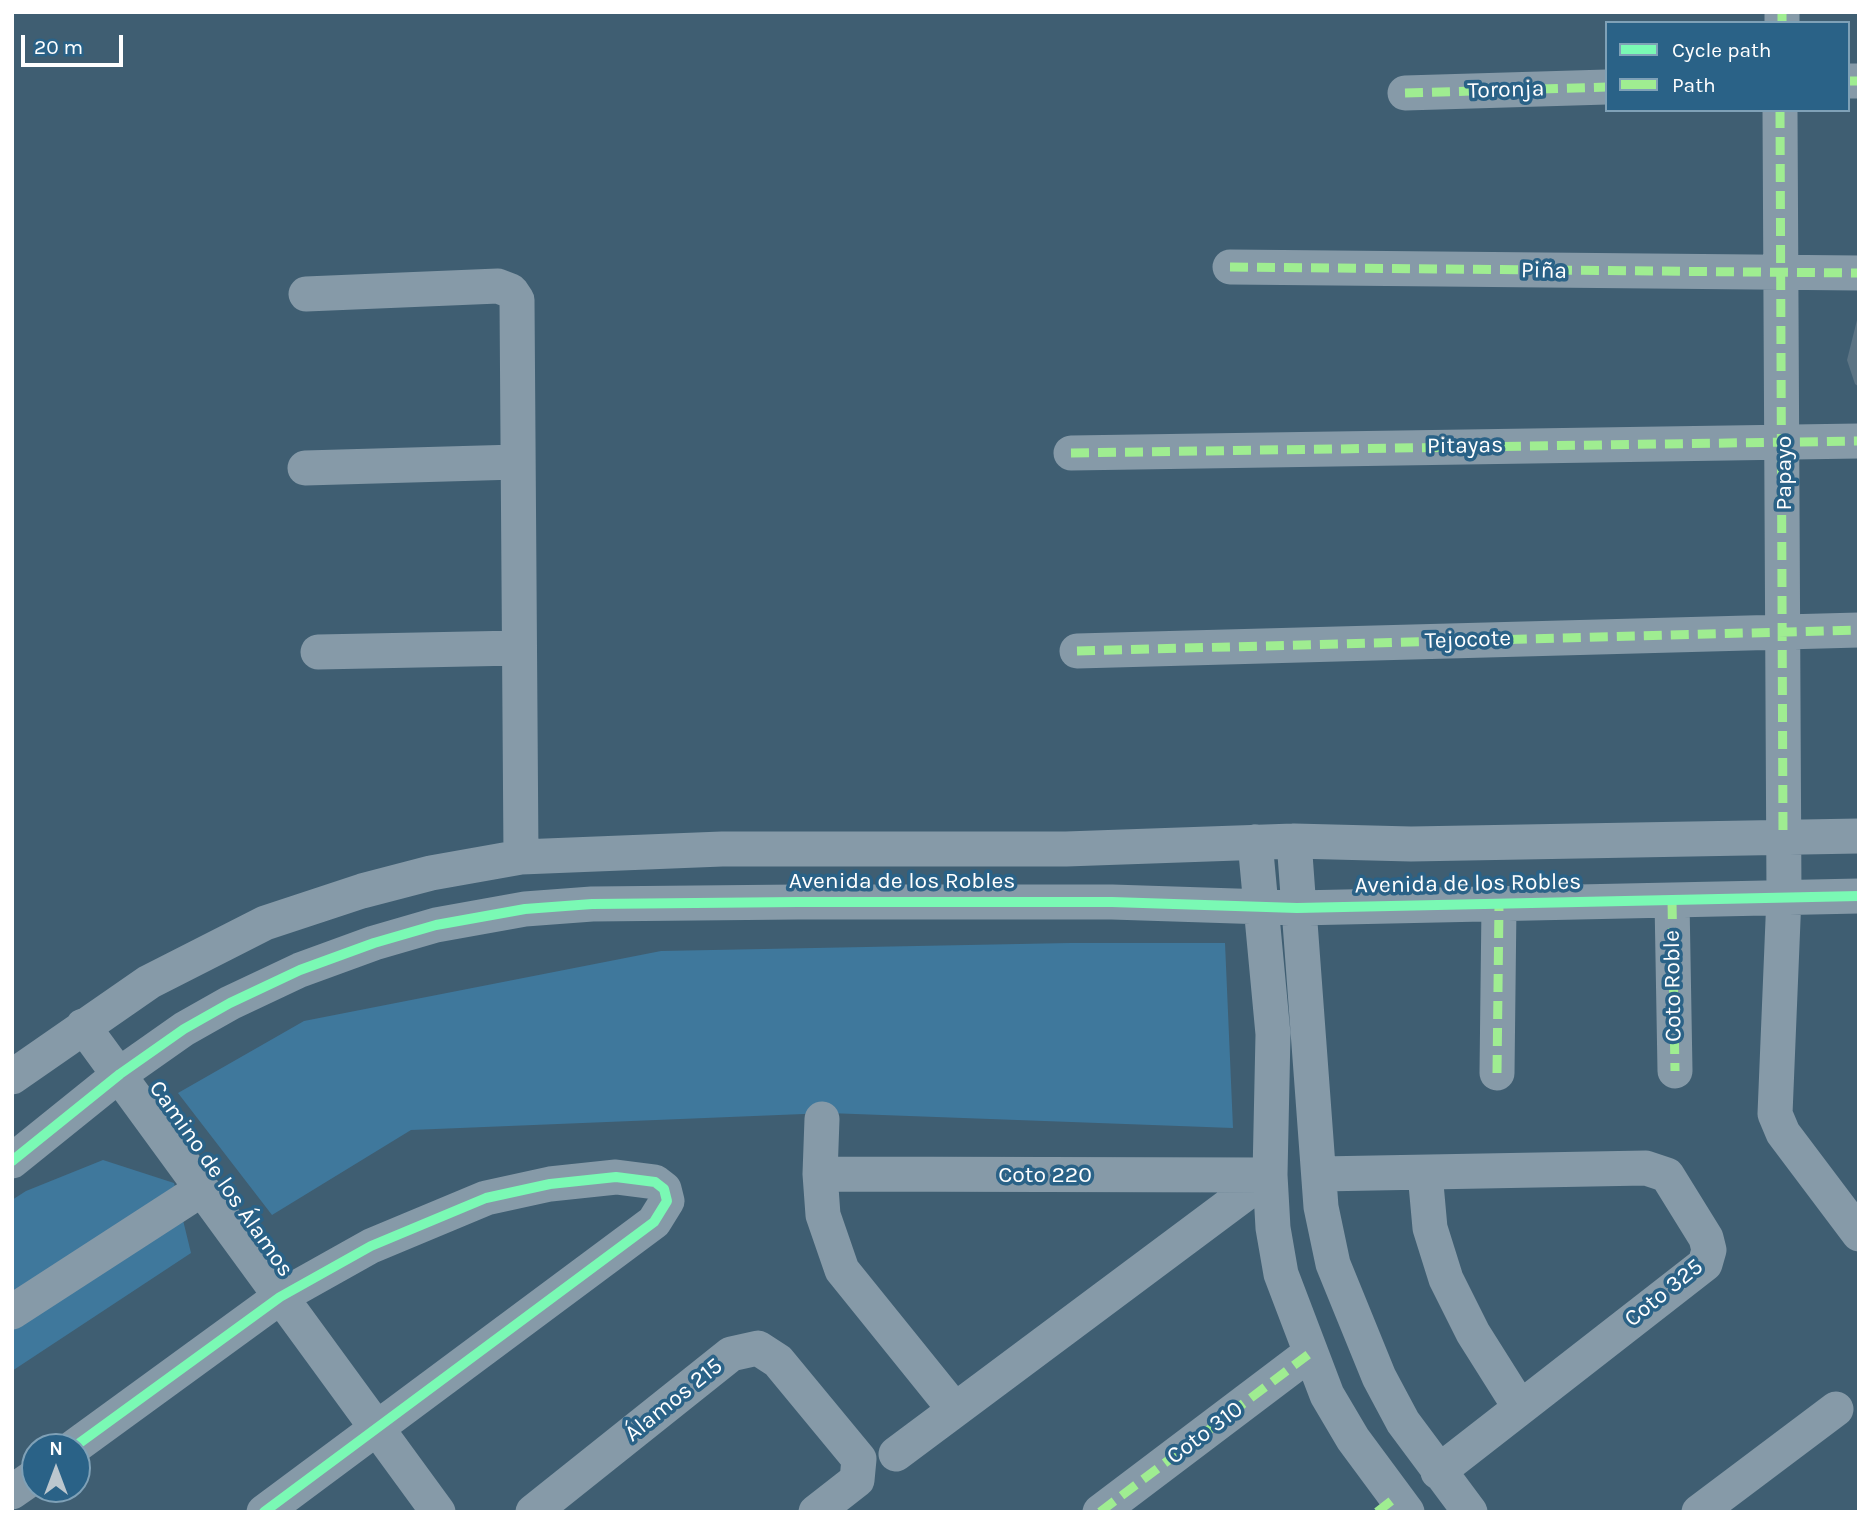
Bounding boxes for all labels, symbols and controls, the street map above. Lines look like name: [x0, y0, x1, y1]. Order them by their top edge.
scale bar: [24, 21, 126, 65]
legend: [1605, 21, 1850, 112]
text: 20 m: [34, 35, 83, 59]
text: Cycle path: [1672, 38, 1772, 62]
text: Path: [1672, 73, 1716, 97]
street label: Toronja: [1467, 75, 1545, 105]
street label: Piña: [1521, 257, 1567, 285]
street label: Pitayas: [1427, 432, 1503, 460]
street label: Papayo: [1770, 436, 1798, 510]
street label: Tejocote: [1424, 625, 1512, 655]
street label: Avenida de los Robles: [789, 867, 1015, 895]
street label: Avenida de los Robles: [1354, 868, 1582, 900]
street label: Coto Roble: [1658, 930, 1688, 1042]
street label: Camino de los Álamos: [143, 1076, 299, 1282]
street label: Coto 220: [998, 1161, 1092, 1189]
street label: Coto 325: [1619, 1253, 1709, 1333]
street label: Álamos 215: [620, 1352, 728, 1448]
street label: Coto 310: [1161, 1395, 1249, 1471]
north arrow: [21, 1433, 91, 1503]
text: N: [49, 1438, 63, 1460]

